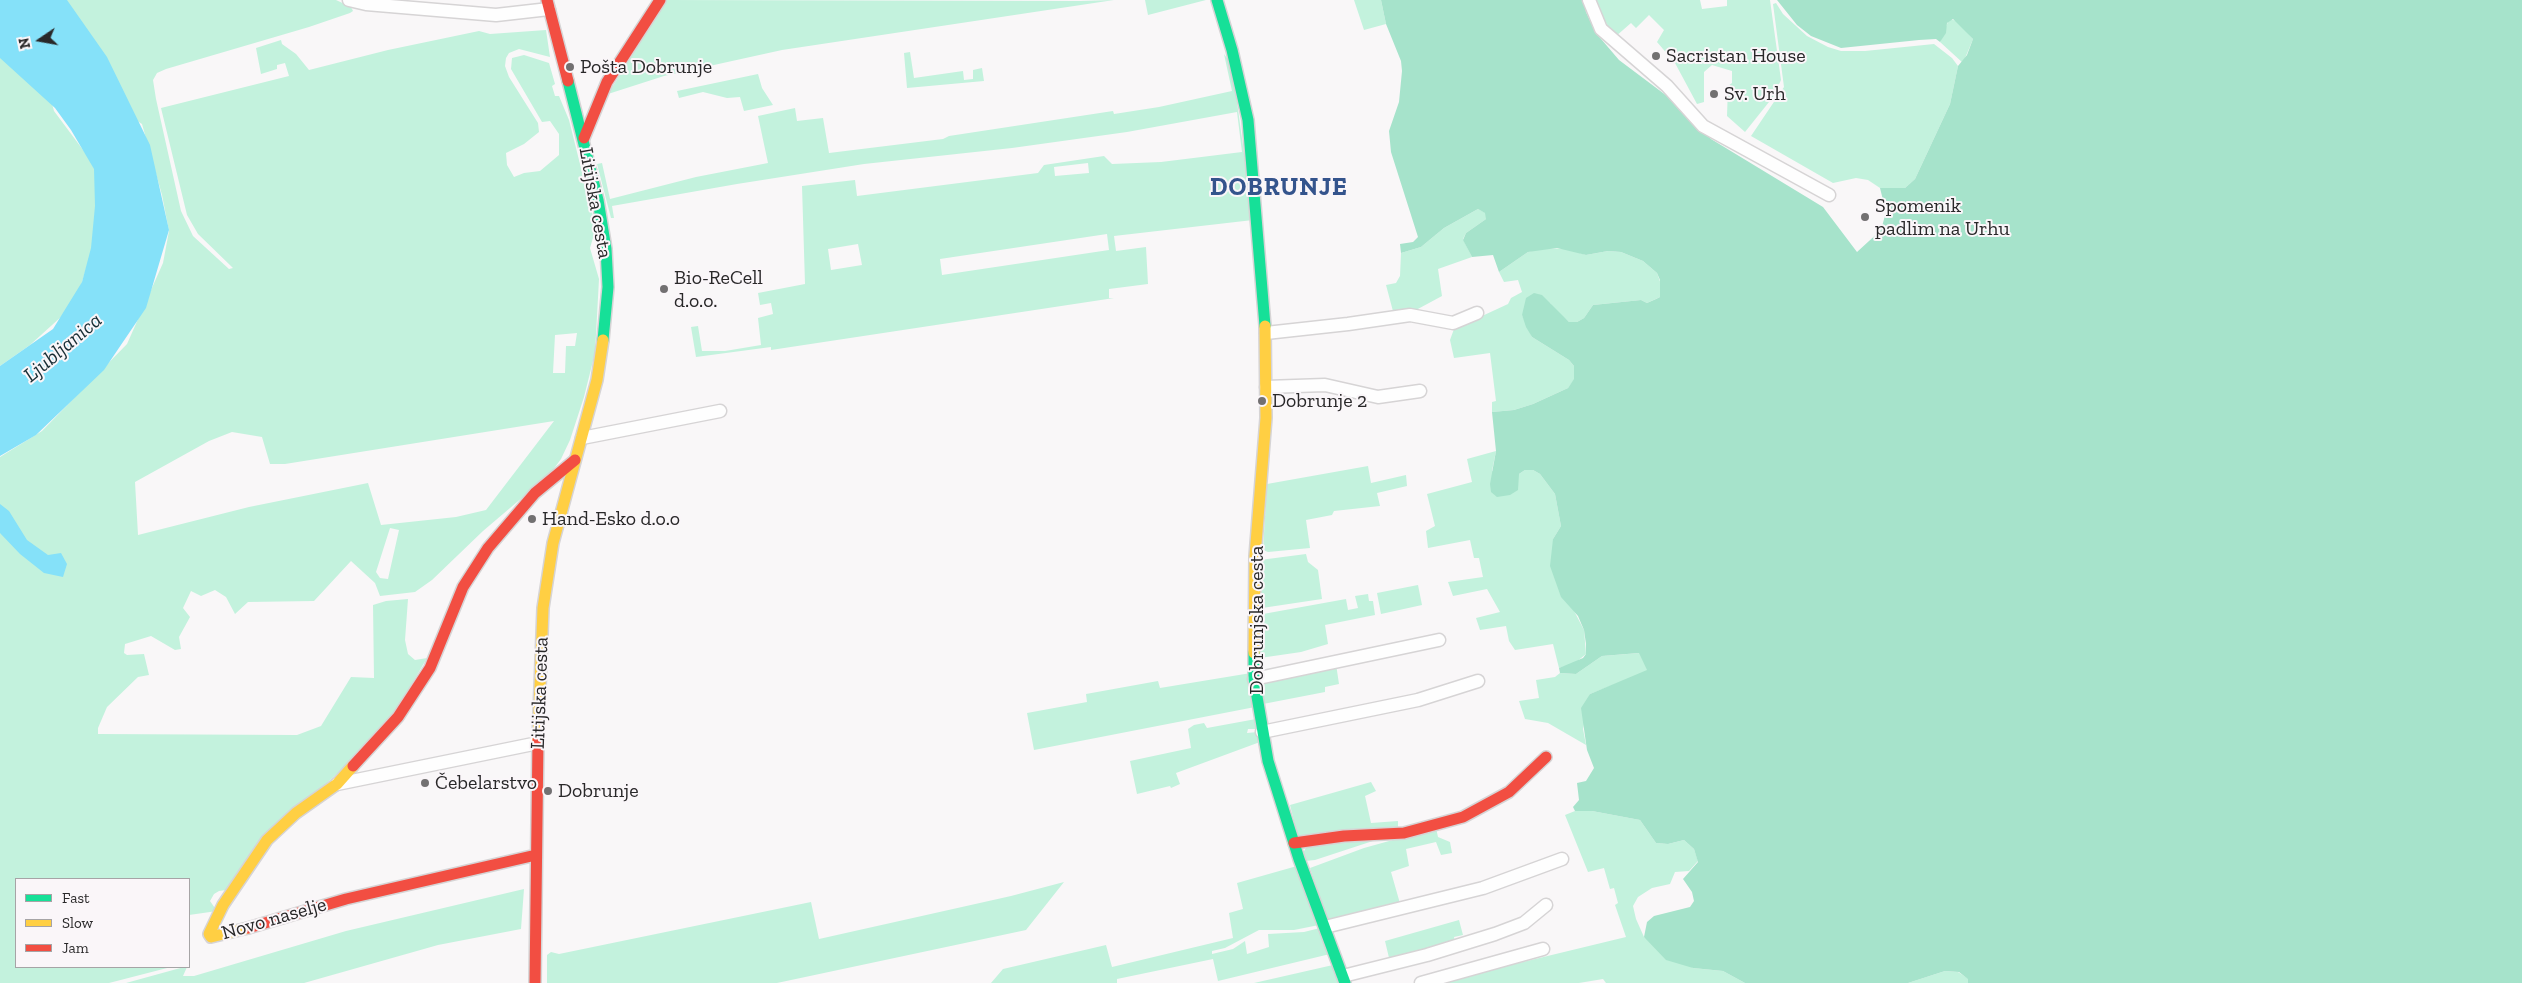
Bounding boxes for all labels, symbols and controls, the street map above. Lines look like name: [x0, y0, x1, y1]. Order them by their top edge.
north arrow: [15, 15, 65, 65]
text: N: [15, 36, 34, 50]
place label: Sacristan House: [1666, 44, 1806, 68]
marker: Sacristan House: [1650, 50, 1662, 62]
place label: Pošta Dobrunje: [580, 55, 712, 79]
marker: Pošta Dobrunje: [564, 61, 576, 73]
place label: Sv. Urh: [1724, 82, 1786, 106]
marker: Sv. Urh: [1708, 88, 1720, 100]
street label: Litijska cesta: [573, 146, 617, 260]
district label: DOBRUNJE: [1209, 173, 1349, 203]
place label: Spomenik padlim na Urhu: [1875, 194, 2010, 241]
marker: Spomenik padlim na Urhu: [1859, 211, 1871, 223]
place label: Bio-ReCell d.o.o.: [674, 266, 763, 313]
marker: Bio-ReCell d.o.o.: [658, 283, 670, 295]
water label: Ljubljanica: [19, 308, 107, 388]
place label: Dobrunje 2: [1272, 389, 1367, 413]
marker: Dobrunje 2: [1256, 395, 1268, 407]
place label: Hand-Esko d.o.o: [542, 507, 680, 531]
marker: Hand-Esko d.o.o: [526, 513, 538, 525]
street label: Dobrunjska cesta: [1245, 546, 1269, 694]
street label: Litijska cesta: [526, 636, 554, 750]
place label: Čebelarstvo: [435, 771, 537, 795]
marker: Čebelarstvo: [419, 777, 431, 789]
place label: Dobrunje: [558, 779, 639, 803]
marker: Dobrunje: [542, 785, 554, 797]
legend: [15, 878, 190, 968]
text: Fast: [62, 889, 90, 907]
street label: Novo naselje: [219, 893, 329, 945]
text: Slow: [62, 914, 93, 932]
text: Jam: [62, 939, 89, 957]

